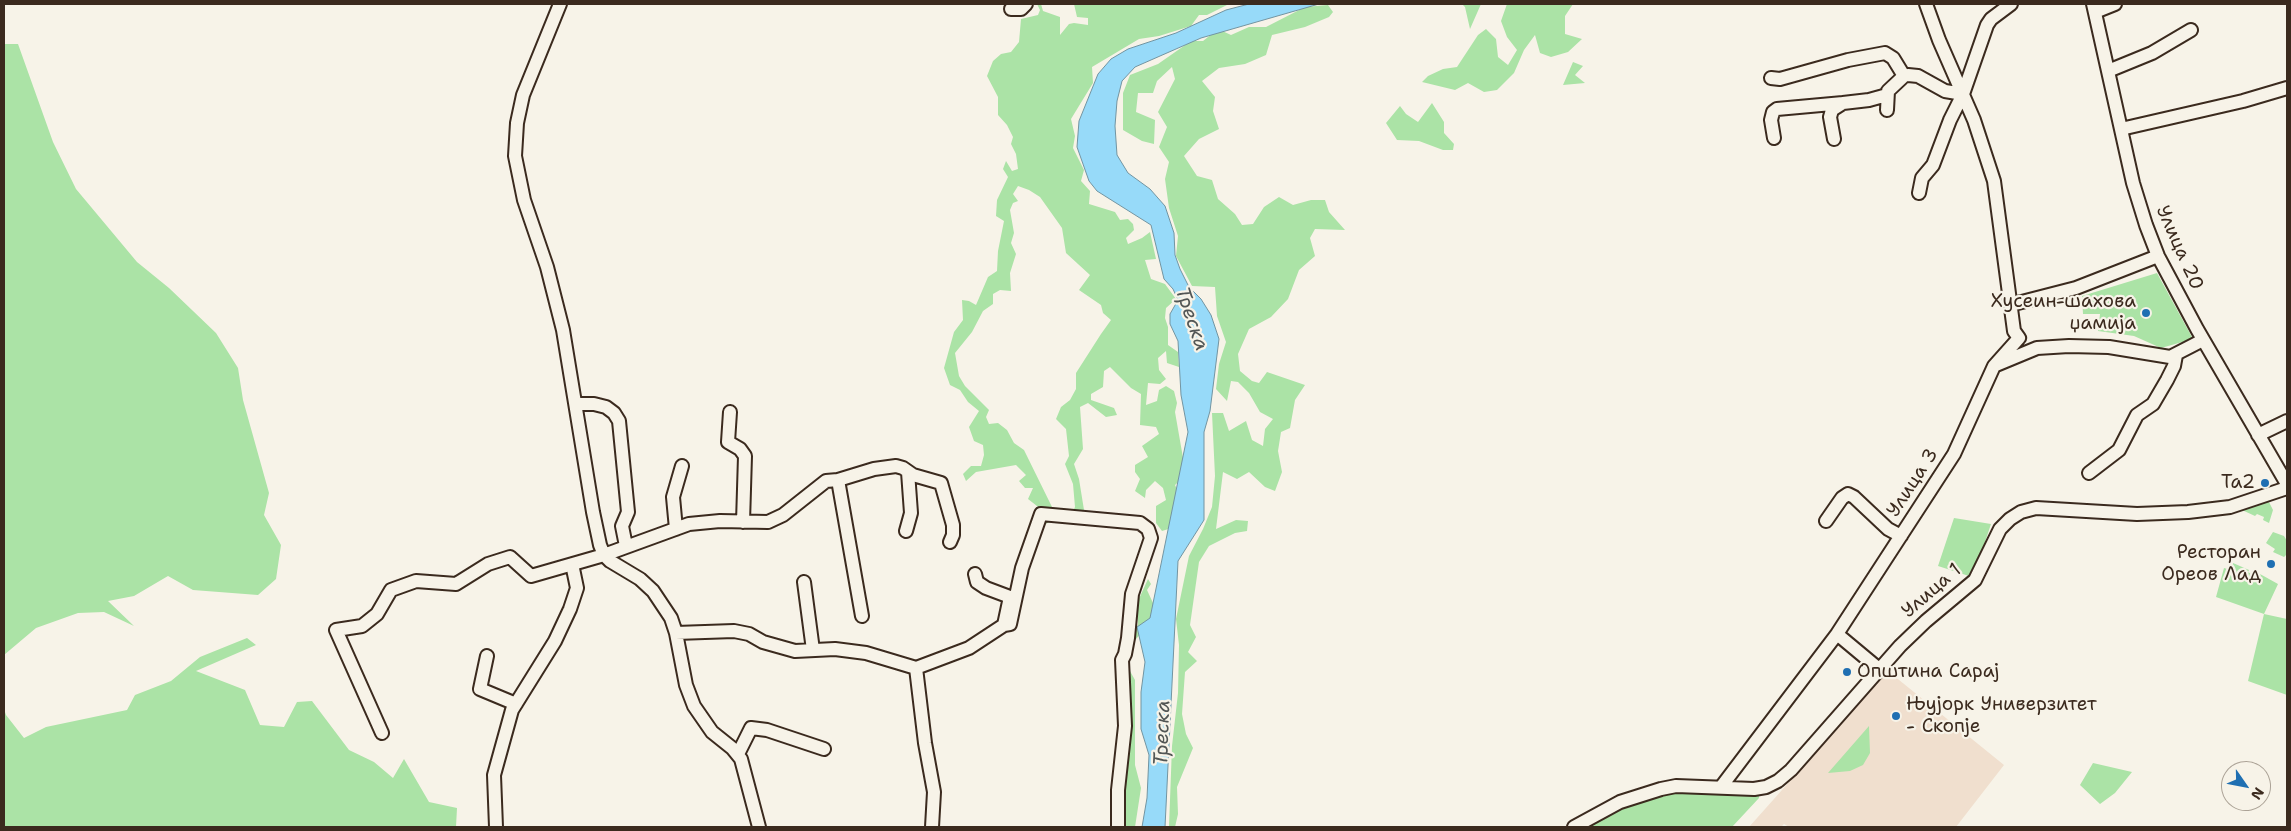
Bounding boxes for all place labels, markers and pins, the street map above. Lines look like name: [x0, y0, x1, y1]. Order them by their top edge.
place label: Хусеин-шахова џамија: [1991, 291, 2136, 335]
marker: Хусеин-шахова џамија: [2140, 307, 2152, 319]
place label: Ta2: [2221, 472, 2255, 494]
marker: Ta2: [2259, 477, 2271, 489]
place label: Ресторан Ореов Лад: [2161, 542, 2261, 586]
marker: Ресторан Ореов Лад: [2265, 558, 2277, 570]
place label: Општина Сарај: [1857, 661, 1999, 683]
marker: Општина Сарај: [1841, 666, 1853, 678]
place label: Њујорк Универзитет - Скопје: [1906, 694, 2097, 738]
marker: Њујорк Универзитет - Скопје: [1890, 710, 1902, 722]

